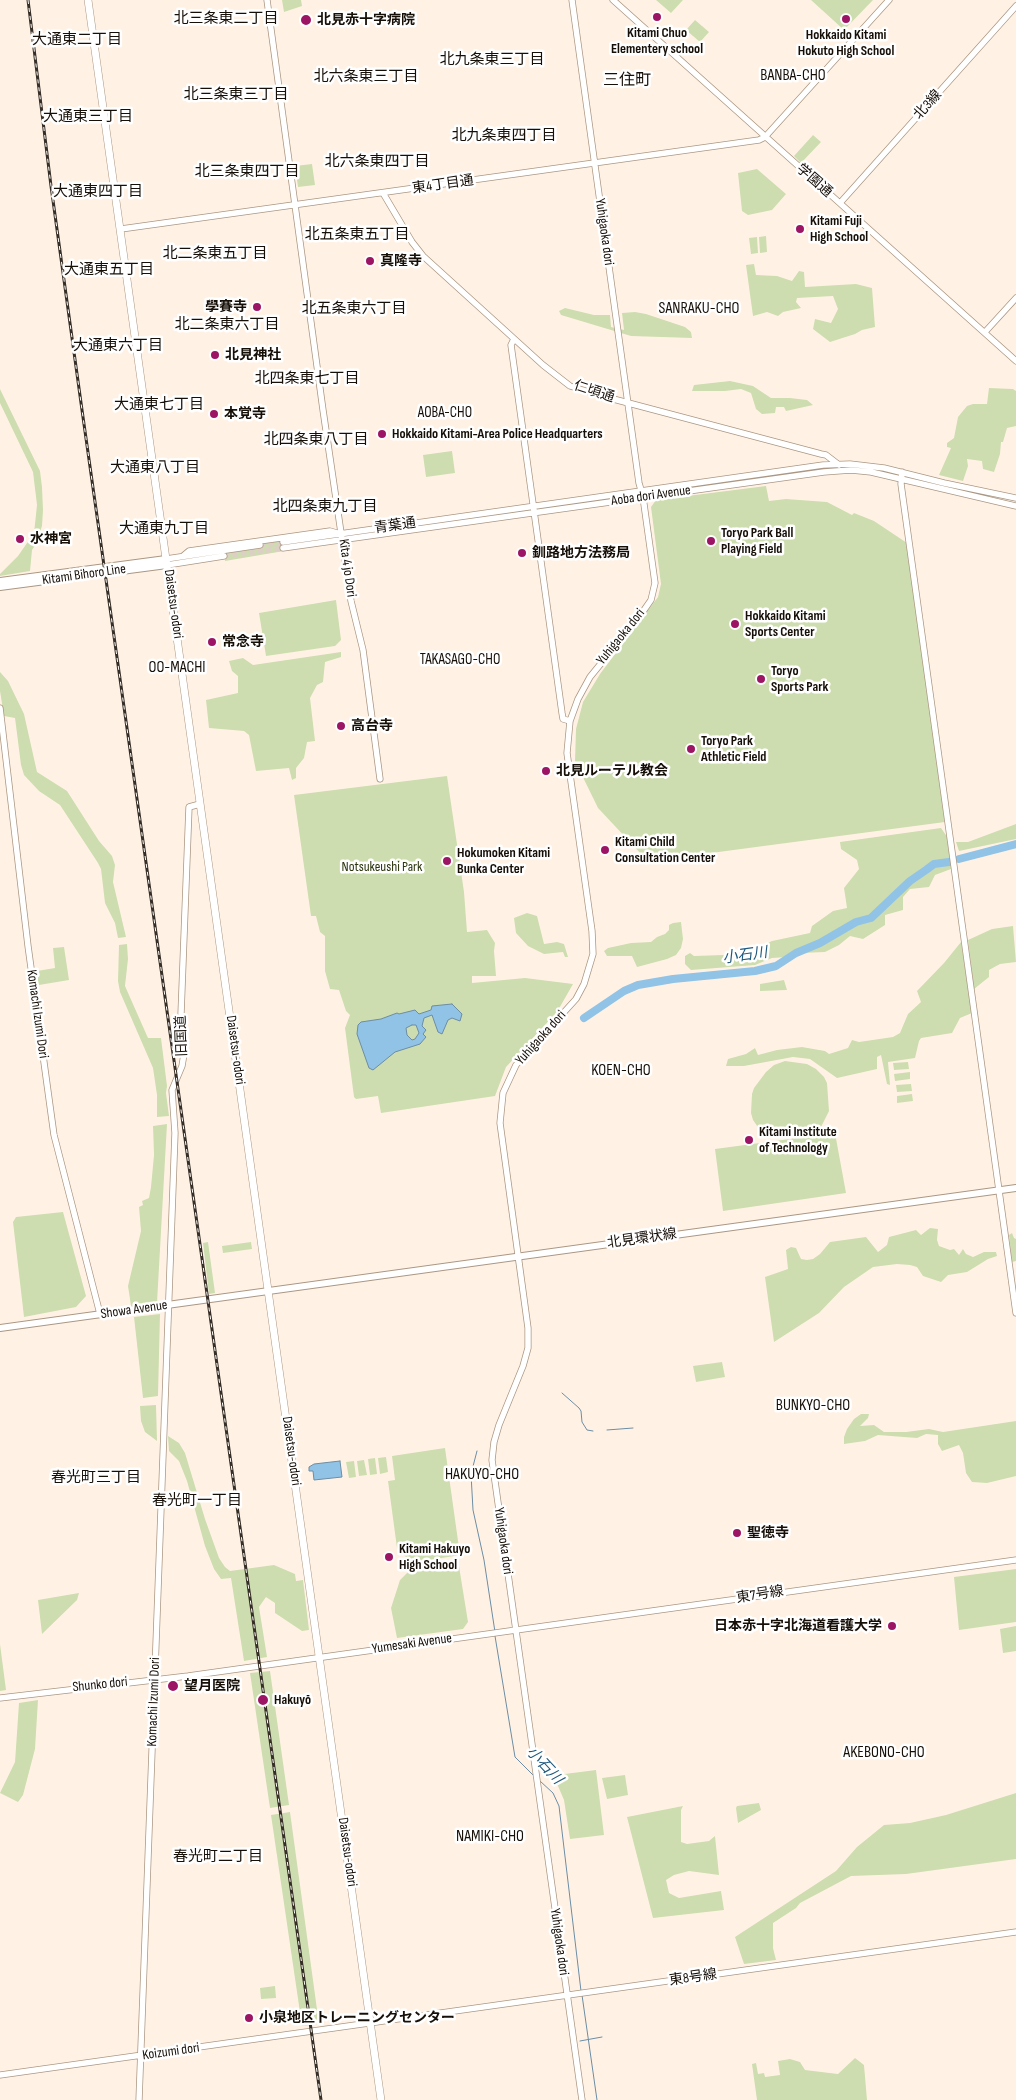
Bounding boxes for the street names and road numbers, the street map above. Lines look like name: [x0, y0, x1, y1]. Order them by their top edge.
street label: 北3線: [910, 87, 946, 123]
street label: 学園通: [793, 161, 835, 201]
street label: 東4丁目通: [411, 172, 475, 198]
street label: Yuhigaoka dori: [591, 197, 617, 267]
street label: 仁頃通: [571, 378, 617, 406]
street label: Aoba dori Avenue: [610, 482, 692, 510]
street label: 青葉通: [373, 515, 417, 537]
street label: Kita 4 jo Dori: [335, 538, 359, 598]
street label: Kitami Bihoro Line: [41, 561, 127, 589]
street label: Daisetsu-odori: [160, 568, 186, 640]
street label: Yuhigaoka dori: [593, 605, 649, 669]
street label: Komachi Izumi Dori: [22, 968, 52, 1060]
street label: Yuhigaoka dori: [512, 1007, 570, 1069]
street label: Daisetsu-odori: [222, 1014, 248, 1086]
street label: 旧国道: [173, 1015, 191, 1057]
street label: 北見環状線: [606, 1226, 678, 1252]
street label: Showa Avenue: [100, 1297, 168, 1323]
street label: Daisetsu-odori: [278, 1415, 304, 1487]
street label: Yuhigaoka dori: [490, 1506, 516, 1576]
street label: 東7号線: [735, 1583, 785, 1607]
street label: Yumesaki Avenue: [371, 1630, 453, 1658]
street label: Komachi Izumi Dori: [144, 1657, 164, 1747]
street label: Shunko dori: [72, 1674, 128, 1696]
street label: Daisetsu-odori: [334, 1816, 360, 1888]
street label: Yuhigaoka dori: [546, 1907, 572, 1977]
street label: 東8号線: [668, 1966, 718, 1990]
street label: Koizumi dori: [141, 2040, 201, 2064]

